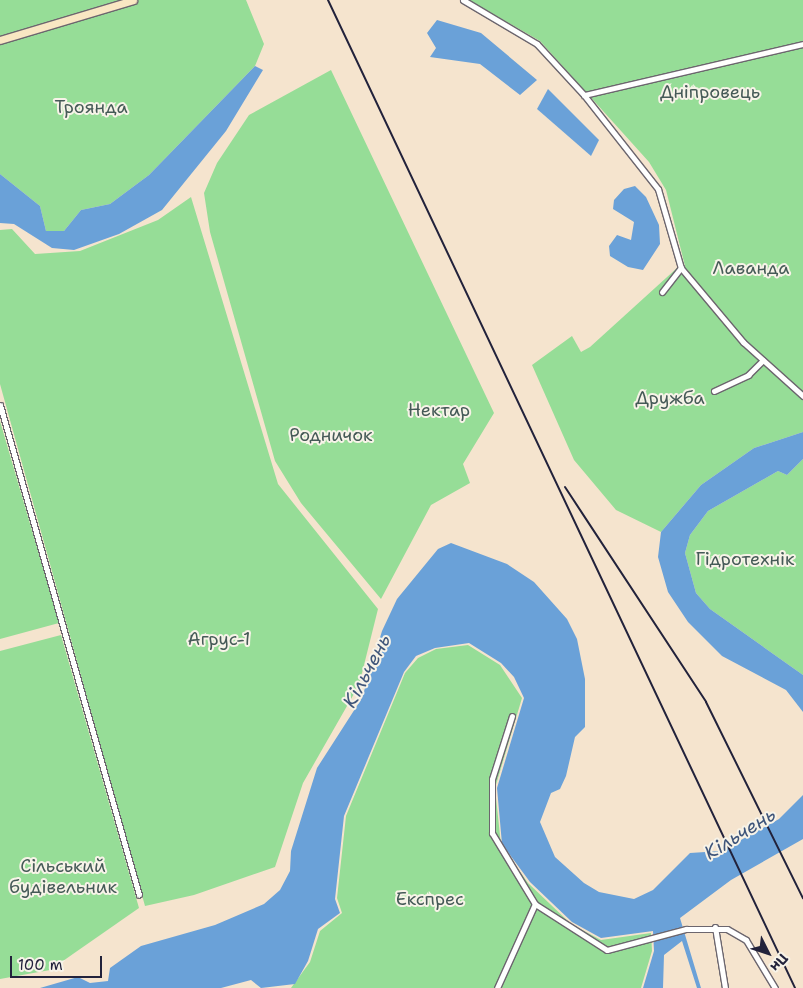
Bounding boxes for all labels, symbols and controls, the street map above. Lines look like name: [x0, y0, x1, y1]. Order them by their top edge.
park label: Дніпровець: [660, 81, 760, 103]
park label: Троянда: [54, 96, 128, 118]
park label: Лаванда: [713, 257, 789, 279]
park label: Дружба: [635, 387, 705, 409]
park label: Нектар: [408, 399, 470, 421]
park label: Родничок: [289, 424, 373, 446]
park label: Гідротехнік: [695, 548, 795, 570]
park label: Агрус-1: [188, 628, 250, 650]
water label: Кільчень: [338, 630, 396, 712]
water label: Кільчень: [700, 803, 780, 865]
park label: Сільський будівельник: [9, 856, 117, 899]
park label: Експрес: [396, 888, 464, 910]
north arrow: [743, 928, 793, 978]
scale bar: [12, 946, 105, 978]
text: Пн: [766, 950, 792, 976]
text: 100 m: [18, 955, 63, 975]

